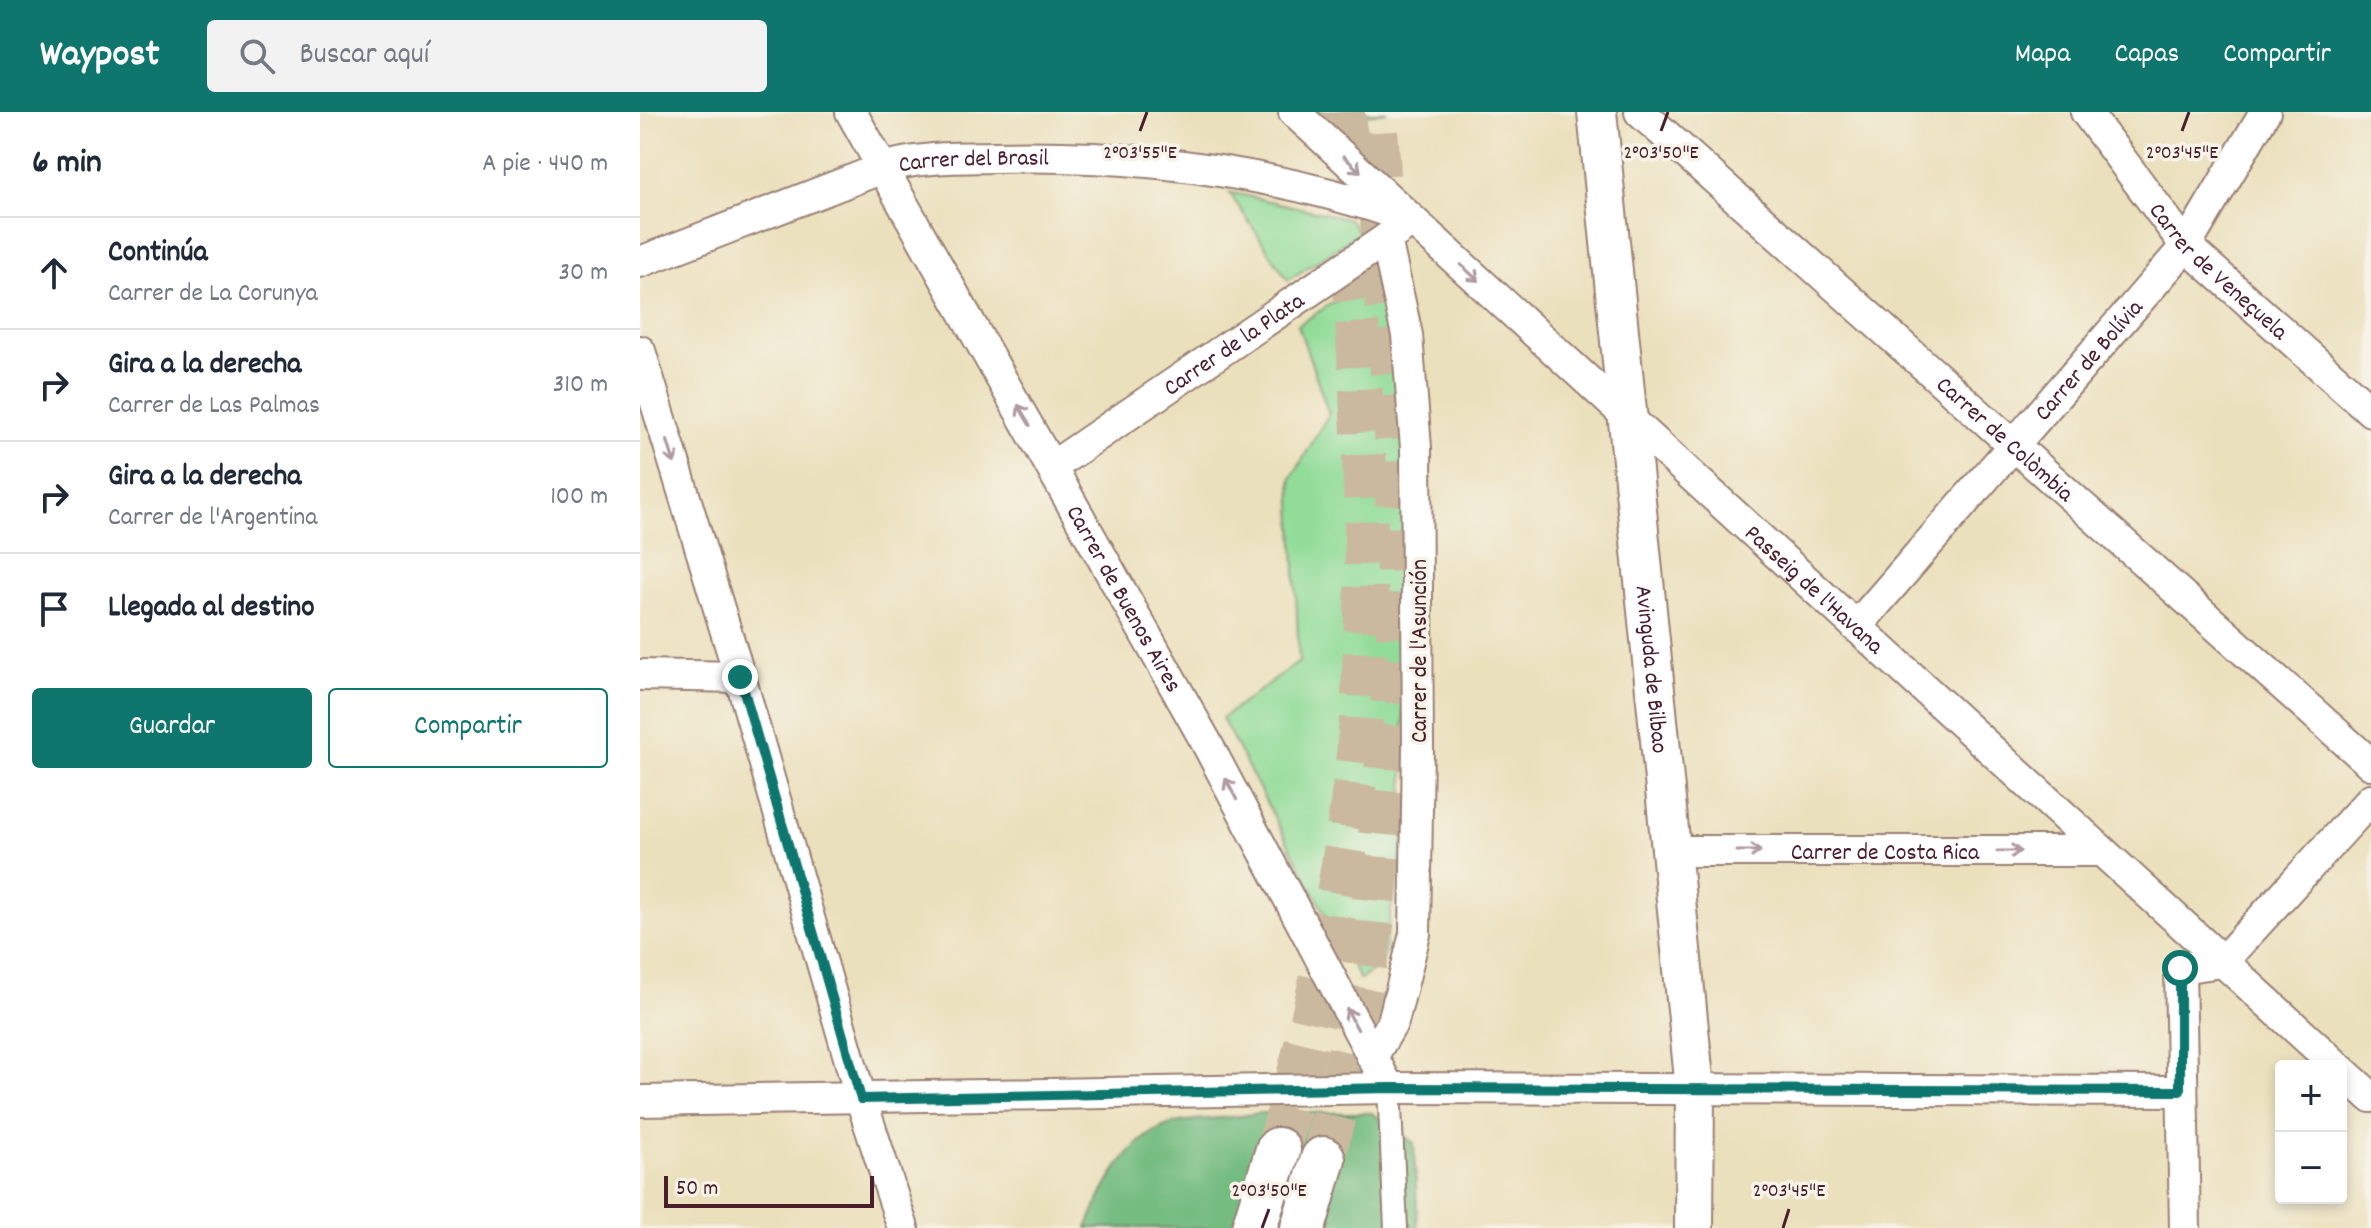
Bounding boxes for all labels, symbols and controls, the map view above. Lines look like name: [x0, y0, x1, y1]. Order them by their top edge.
search box: [207, 20, 767, 92]
text: Waypost: [40, 29, 159, 84]
icon: search: [235, 34, 279, 78]
text: Buscar aquí: [299, 35, 429, 78]
text: Mapa: [2015, 36, 2070, 76]
text: Capas: [2114, 36, 2179, 76]
text: Compartir: [2223, 36, 2331, 76]
text: 6 min: [32, 140, 102, 189]
text: 2°03'55"E: [1103, 140, 1177, 168]
text: 2°03'50"E: [1623, 140, 1699, 168]
text: 2°03'45"E: [2146, 140, 2218, 168]
street label: Carrer del Brasil: [896, 142, 1049, 183]
text: A pie · 440 m: [482, 146, 608, 183]
one-way arrow: [1341, 155, 1361, 173]
street label: Carrer de Veneçuela: [2139, 196, 2295, 350]
text: Continúa: [108, 233, 207, 276]
icon: ahead: [32, 251, 76, 295]
text: 30 m: [558, 255, 608, 292]
one-way arrow: [1460, 264, 1480, 282]
text: Carrer de La Corunya: [108, 276, 318, 313]
street label: Carrer de la Plata: [1158, 285, 1313, 406]
street label: Carrer de Bolívia: [2028, 293, 2153, 430]
text: Gira a la derecha: [108, 345, 301, 388]
icon: right: [32, 363, 76, 407]
text: 310 m: [553, 367, 608, 404]
street label: Carrer de Colòmbia: [1927, 370, 2081, 512]
text: Carrer de Las Palmas: [108, 388, 320, 425]
one-way arrow: [1016, 404, 1032, 427]
one-way arrow: [664, 439, 679, 465]
text: Gira a la derecha: [108, 457, 301, 500]
icon: right: [32, 475, 76, 519]
text: 100 m: [550, 479, 608, 516]
text: Carrer de l'Argentina: [108, 500, 318, 537]
street label: Carrer de Buenos Aires: [1056, 500, 1189, 699]
street label: Passeig de l'Havana: [1736, 518, 1891, 664]
street label: Carrer de l'Asunción: [1404, 559, 1438, 743]
street label: Avinguda de Bilbao: [1625, 584, 1675, 755]
icon: arrive: [32, 587, 76, 631]
text: Llegada al destino: [108, 588, 315, 631]
route end: [722, 659, 758, 695]
button: Guardar: [32, 688, 312, 768]
button: Compartir: [328, 688, 608, 768]
one-way arrow: [1222, 778, 1238, 802]
street label: Carrer de Costa Rica: [1791, 837, 1980, 871]
one-way arrow: [1735, 843, 1762, 859]
one-way arrow: [1995, 843, 2022, 859]
route start: [2162, 950, 2198, 986]
one-way arrow: [1344, 1008, 1360, 1032]
map controls: [2275, 1060, 2347, 1204]
button: +: [2275, 1060, 2347, 1132]
button: −: [2275, 1132, 2347, 1204]
scale bar: [664, 1172, 874, 1208]
text: 50 m: [676, 1174, 718, 1205]
text: 2°03'50"E: [1231, 1178, 1307, 1206]
text: 2°03'45"E: [1753, 1178, 1825, 1206]

